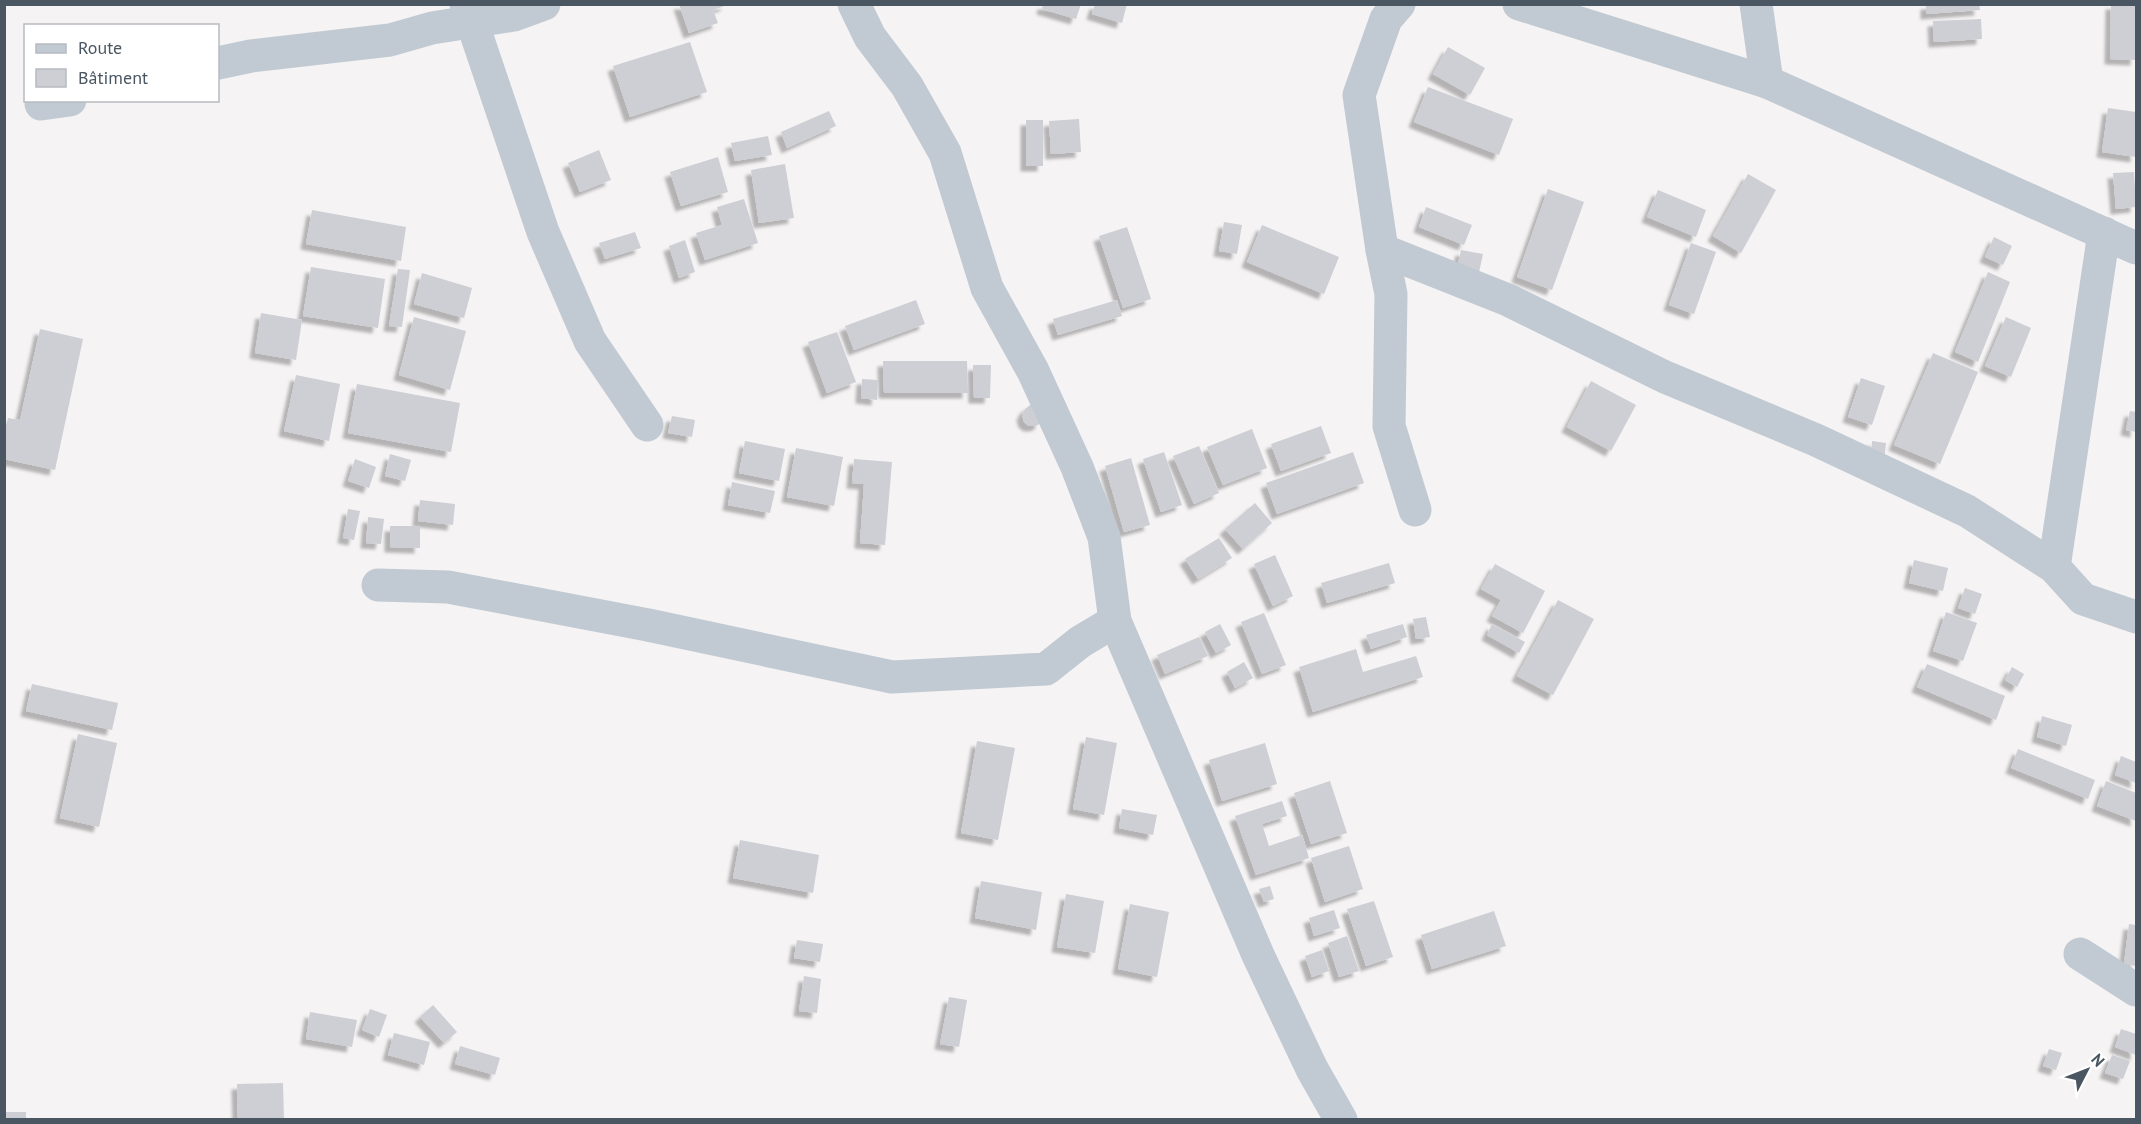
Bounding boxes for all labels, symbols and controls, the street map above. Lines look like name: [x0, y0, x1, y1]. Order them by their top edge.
legend: [24, 24, 219, 102]
text: Route: [78, 36, 122, 59]
text: Bâtiment: [78, 66, 148, 89]
north arrow: [2057, 1040, 2117, 1100]
text: N: [2087, 1049, 2109, 1071]

